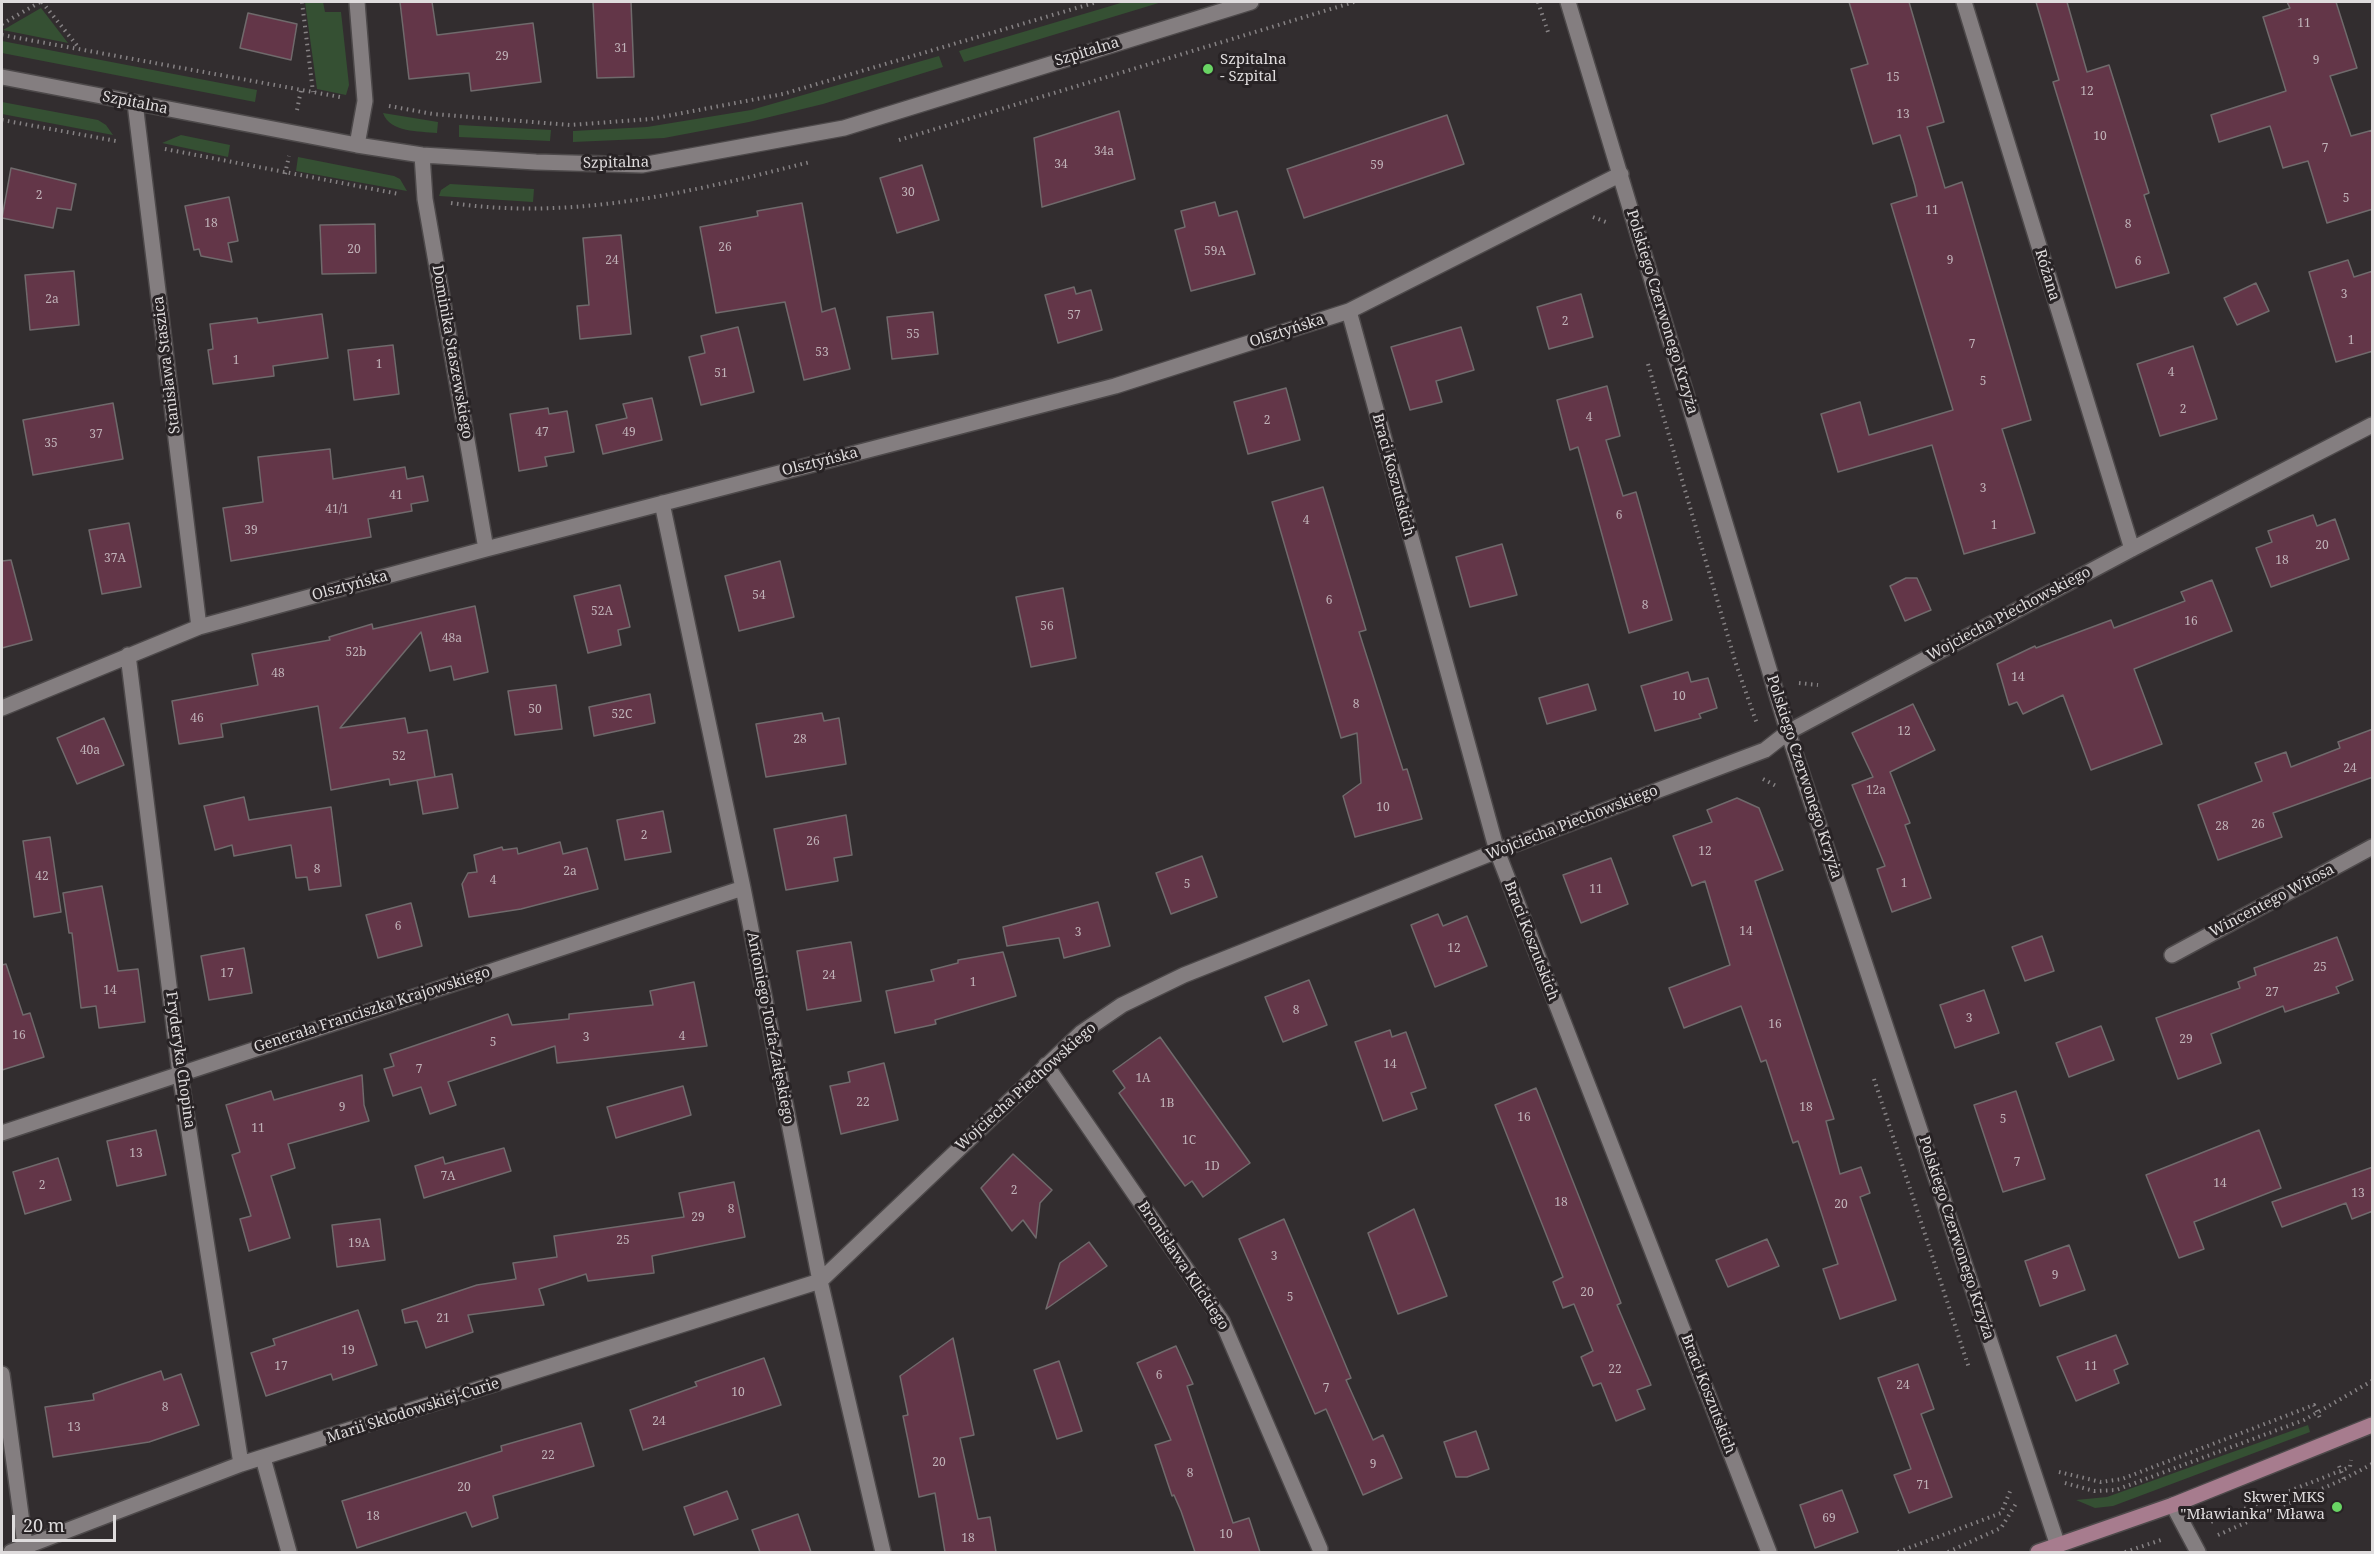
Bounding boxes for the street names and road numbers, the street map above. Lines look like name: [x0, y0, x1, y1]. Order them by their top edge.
street label: Szpitalna: [1053, 34, 1121, 70]
street label: Szpitalna: [101, 88, 169, 118]
street label: Szpitalna: [583, 153, 649, 173]
street label: Polskiego Czerwonego Krzyża: [1622, 208, 1702, 416]
street label: Różana: [2031, 247, 2063, 303]
street label: Dominika Staszewskiego: [428, 264, 476, 440]
street label: Stanisława Staszica: [150, 295, 184, 435]
street label: Olsztyńska: [1247, 310, 1327, 352]
street label: Braci Koszutskich: [1368, 412, 1418, 538]
street label: Olsztyńska: [780, 444, 860, 480]
street label: Wojciecha Piechowskiego: [1924, 563, 2094, 665]
street label: Olsztyńska: [310, 567, 390, 605]
street label: Polskiego Czerwonego Krzyża: [1763, 673, 1845, 881]
street label: Wojciecha Piechowskiego: [1483, 782, 1661, 864]
street label: Wincentego Witosa: [2206, 860, 2338, 942]
street label: Braci Koszutskich: [1500, 879, 1562, 1003]
street label: Antoniego Torfa-Załęskiego: [743, 930, 797, 1126]
street label: Generała Franciszka Krajowskiego: [252, 963, 492, 1057]
street label: Fryderyka Chopina: [161, 991, 199, 1129]
street label: Wojciecha Piechowskiego: [952, 1019, 1100, 1155]
street label: Polskiego Czerwonego Krzyża: [1915, 1134, 1997, 1342]
street label: Bronisława Klickiego: [1133, 1198, 1233, 1334]
street label: Braci Koszutskich: [1677, 1332, 1739, 1456]
street label: Marii Skłodowskiej-Curie: [324, 1375, 502, 1447]

